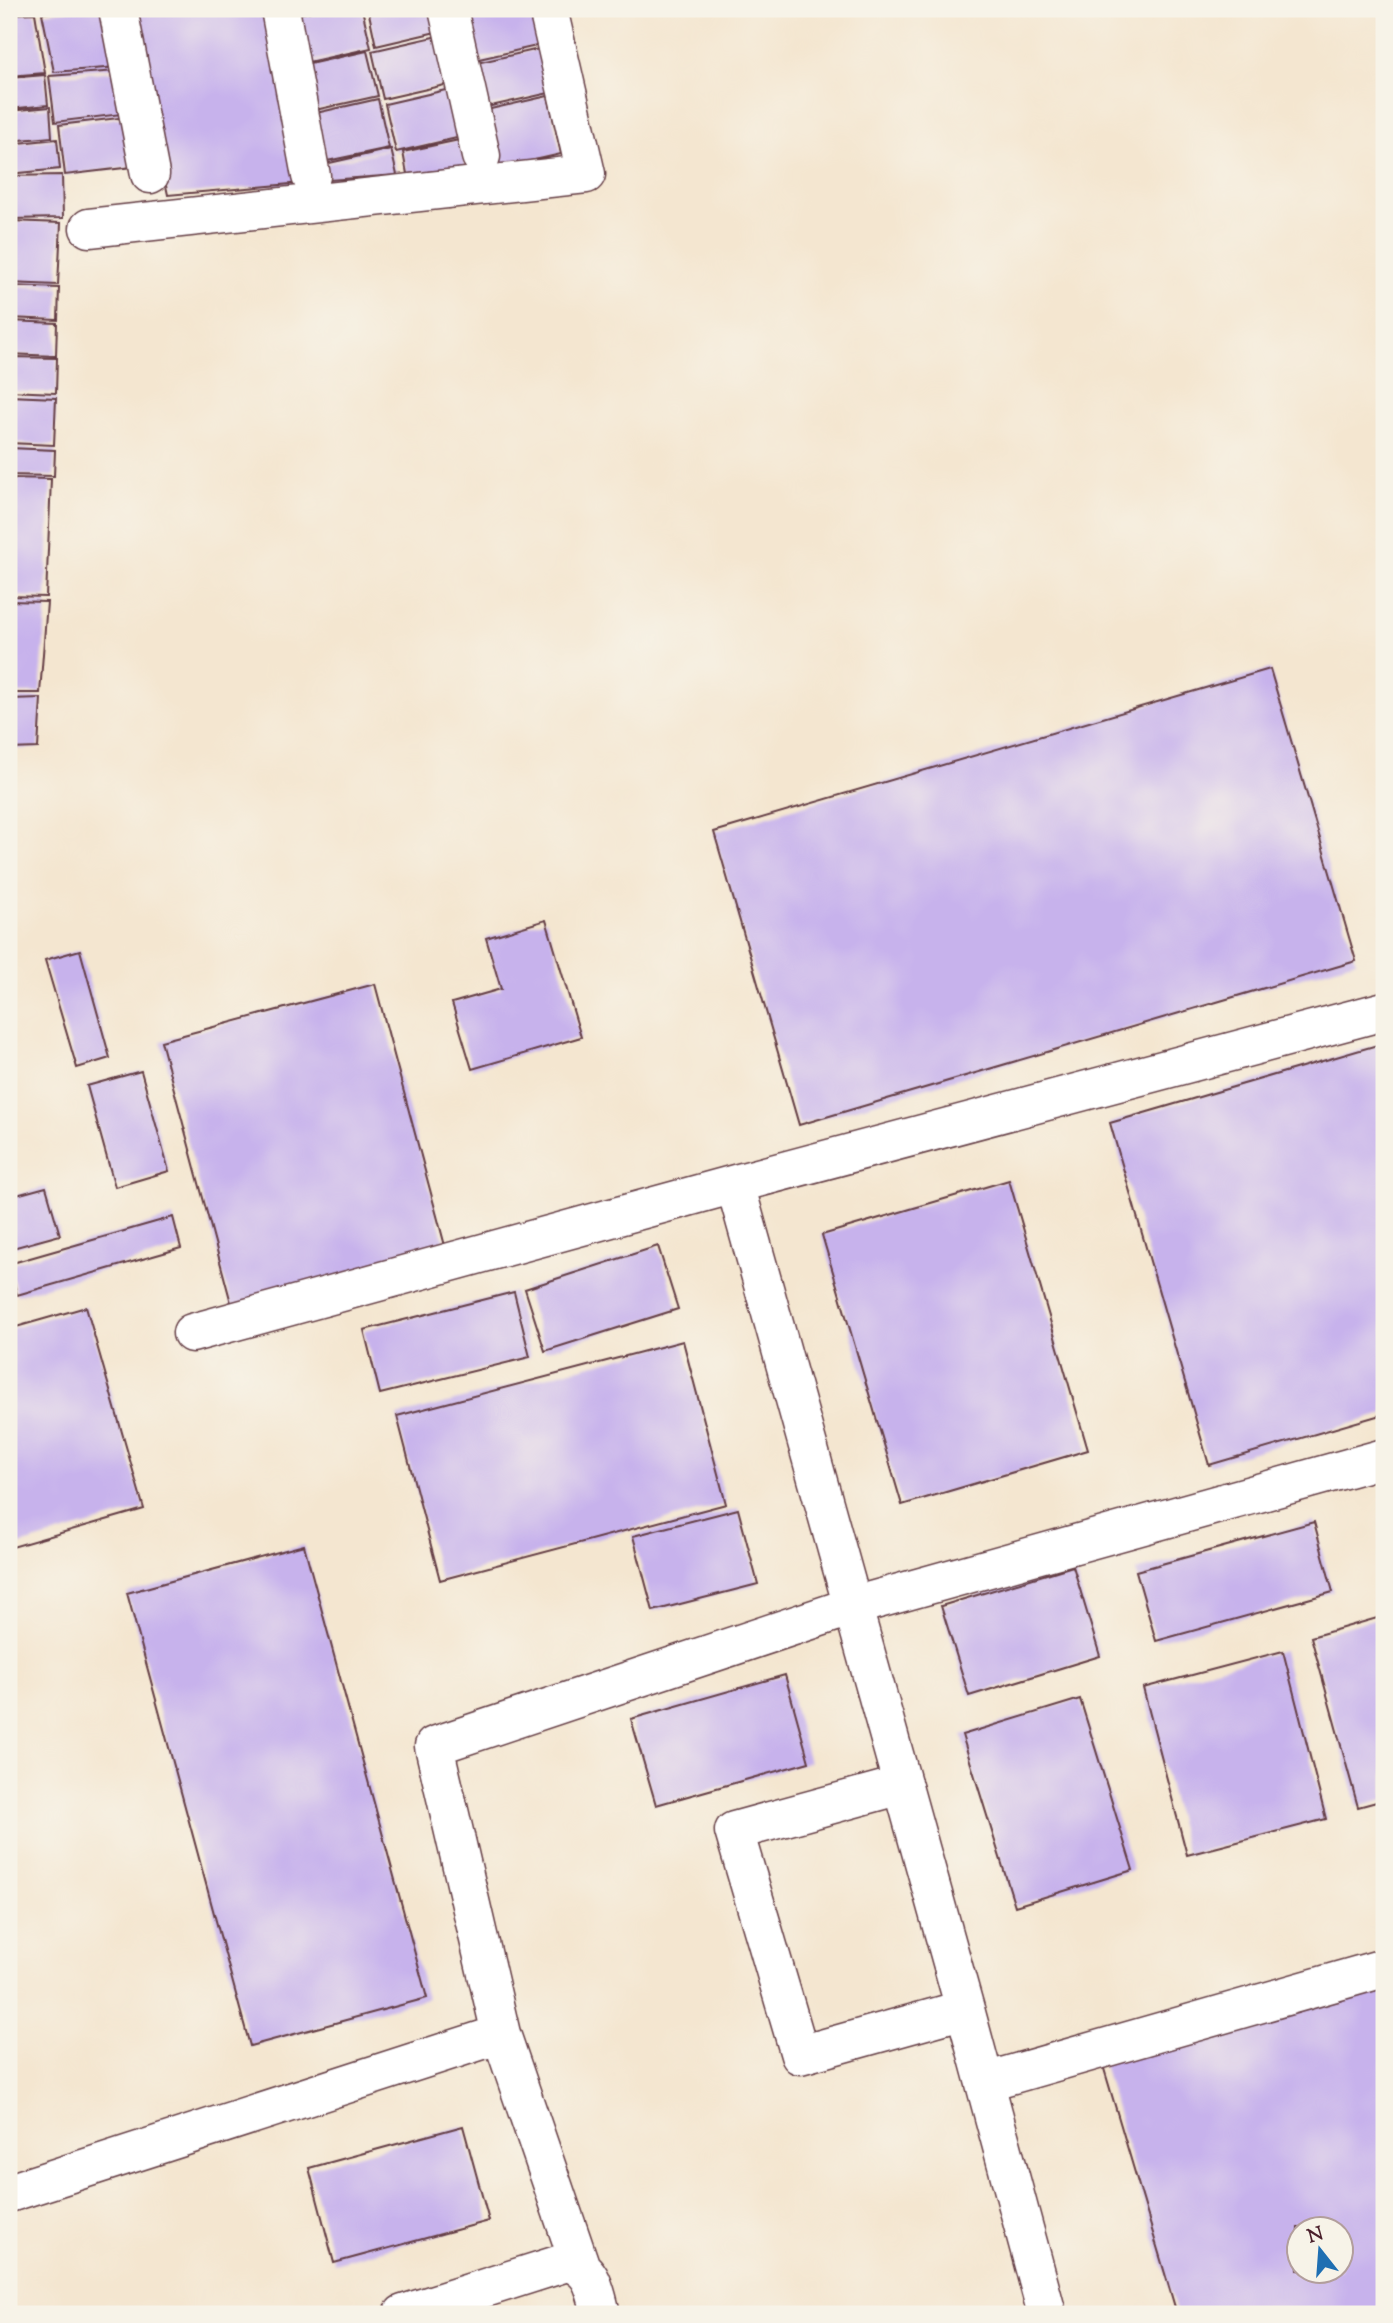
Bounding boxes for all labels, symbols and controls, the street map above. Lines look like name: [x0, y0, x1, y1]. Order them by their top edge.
north arrow: [1284, 2214, 1354, 2284]
text: N: [1305, 2221, 1327, 2251]

